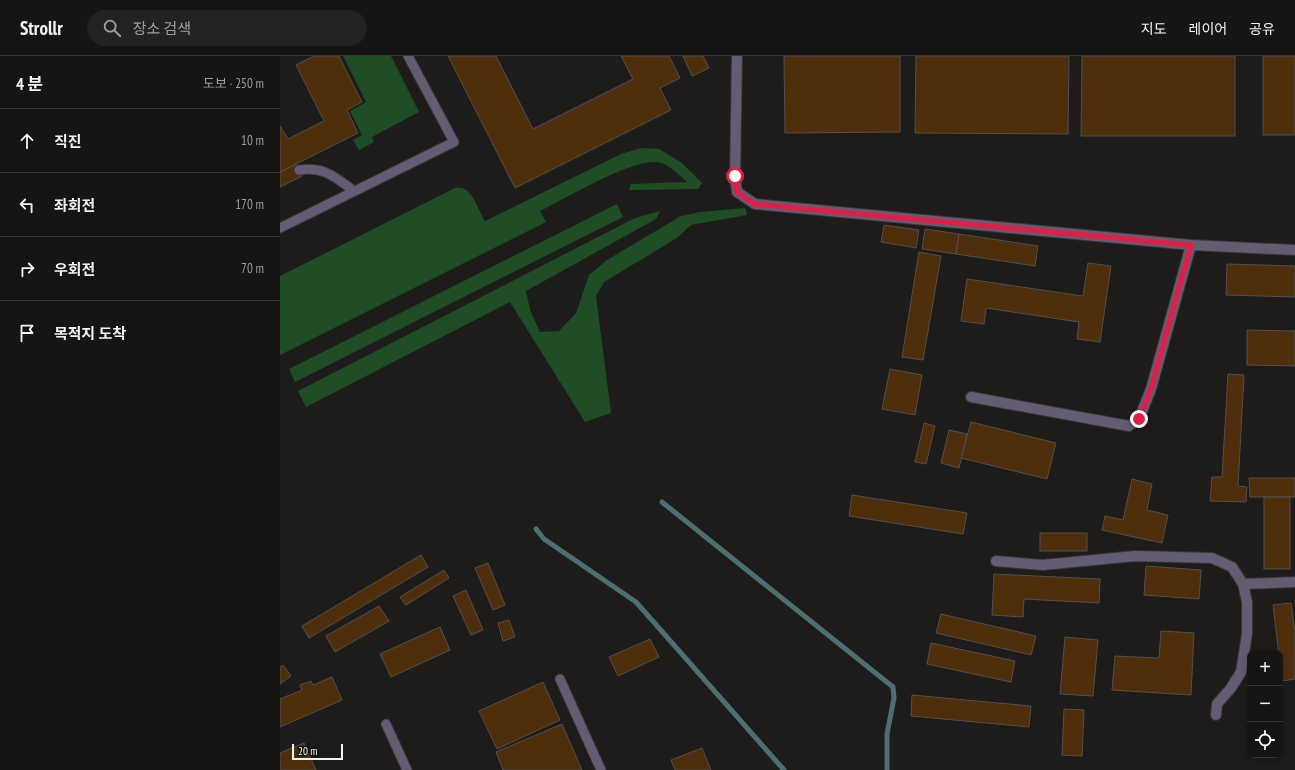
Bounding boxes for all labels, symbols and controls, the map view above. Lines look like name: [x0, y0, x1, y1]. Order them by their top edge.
search box: [87, 10, 367, 46]
text: Strollr: [20, 16, 63, 40]
icon: search: [101, 17, 123, 39]
text: 장소 검색: [133, 19, 191, 38]
text: 지도: [1141, 20, 1167, 38]
text: 레이어: [1189, 20, 1227, 38]
text: 공유: [1249, 20, 1275, 38]
text: 4 분: [16, 73, 43, 95]
text: 도보 · 250 m: [203, 75, 264, 92]
icon: ahead: [16, 130, 38, 152]
text: 직진: [54, 132, 82, 151]
text: 10 m: [241, 132, 264, 149]
route start: [726, 167, 744, 185]
icon: left: [16, 194, 38, 216]
text: 좌회전: [54, 196, 95, 215]
text: 170 m: [235, 196, 264, 213]
icon: right: [16, 258, 38, 280]
text: 우회전: [54, 260, 95, 279]
text: 70 m: [241, 260, 264, 277]
icon: arrive: [16, 322, 38, 344]
text: 목적지 도착: [54, 324, 126, 343]
route end: [1130, 410, 1148, 428]
map controls: [1247, 650, 1283, 758]
button: +: [1247, 650, 1283, 686]
button: −: [1247, 686, 1283, 722]
button: locate: [1247, 722, 1283, 758]
scale bar: [292, 742, 343, 761]
text: 20 m: [298, 744, 317, 758]

